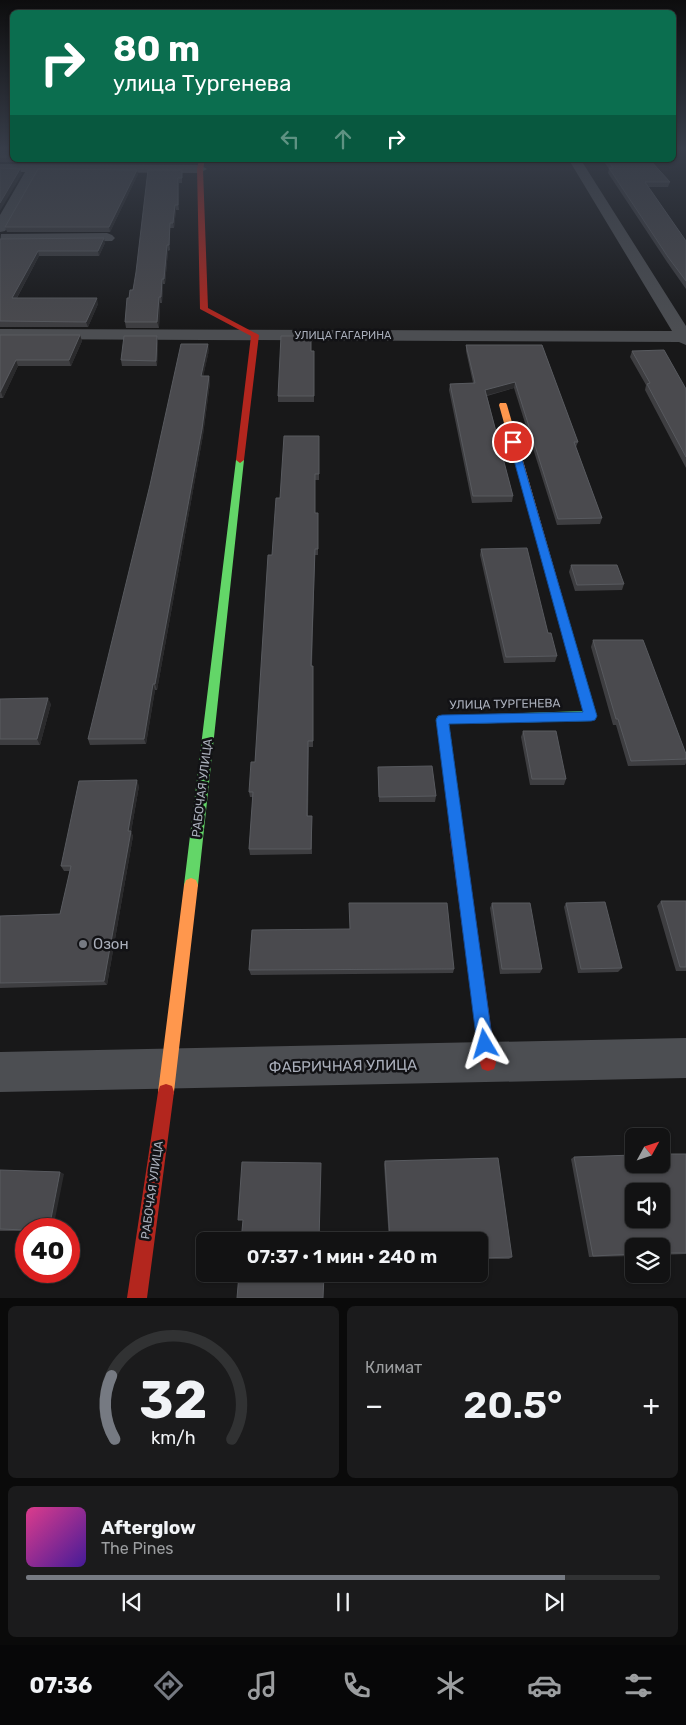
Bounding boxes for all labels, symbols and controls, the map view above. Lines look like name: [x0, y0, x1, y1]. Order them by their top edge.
text: 80 m: [113, 28, 200, 70]
icon: right: [30, 30, 95, 95]
text: улица Тургенева: [113, 70, 291, 97]
icon: left: [276, 125, 304, 153]
icon: ahead: [329, 125, 357, 153]
icon: right: [382, 125, 410, 153]
street label: УЛИЦА ГАГАРИНА: [295, 329, 392, 342]
pin: [492, 421, 534, 463]
icon: arrive: [499, 428, 527, 456]
street label: УЛИЦА ТУРГЕНЕВА: [449, 696, 561, 712]
street label: РАБОЧАЯ УЛИЦА: [189, 738, 215, 838]
place label: Озон: [93, 935, 129, 953]
marker: Озон: [77, 938, 89, 950]
position arrow: [458, 1017, 510, 1069]
street label: ФАБРИЧНАЯ УЛИЦА: [269, 1056, 417, 1076]
north arrow: [625, 1128, 670, 1172]
map controls: [625, 1128, 670, 1283]
street label: РАБОЧАЯ УЛИЦА: [138, 1140, 166, 1240]
button: sound: [625, 1183, 670, 1228]
speed limit sign: 40: [15, 1218, 80, 1283]
button: layers: [625, 1238, 670, 1283]
text: 07:37 · 1 мин · 240 m: [247, 1245, 437, 1268]
text: Климат: [365, 1358, 422, 1377]
text: 32: [139, 1369, 208, 1431]
text: 20.5°: [463, 1382, 562, 1428]
text: −: [365, 1389, 383, 1422]
text: +: [643, 1389, 660, 1422]
text: km/h: [151, 1427, 196, 1448]
text: Afterglow: [101, 1516, 196, 1539]
text: The Pines: [101, 1539, 174, 1558]
icon: previous: [118, 1588, 146, 1616]
icon: pause: [329, 1588, 357, 1616]
icon: next: [540, 1588, 568, 1616]
icon: directions: [151, 1668, 186, 1703]
icon: music: [245, 1668, 280, 1703]
icon: phone: [339, 1668, 374, 1703]
icon: climate: [433, 1668, 468, 1703]
icon: car: [527, 1668, 562, 1703]
icon: filters: [621, 1668, 656, 1703]
text: 07:36: [30, 1672, 92, 1699]

